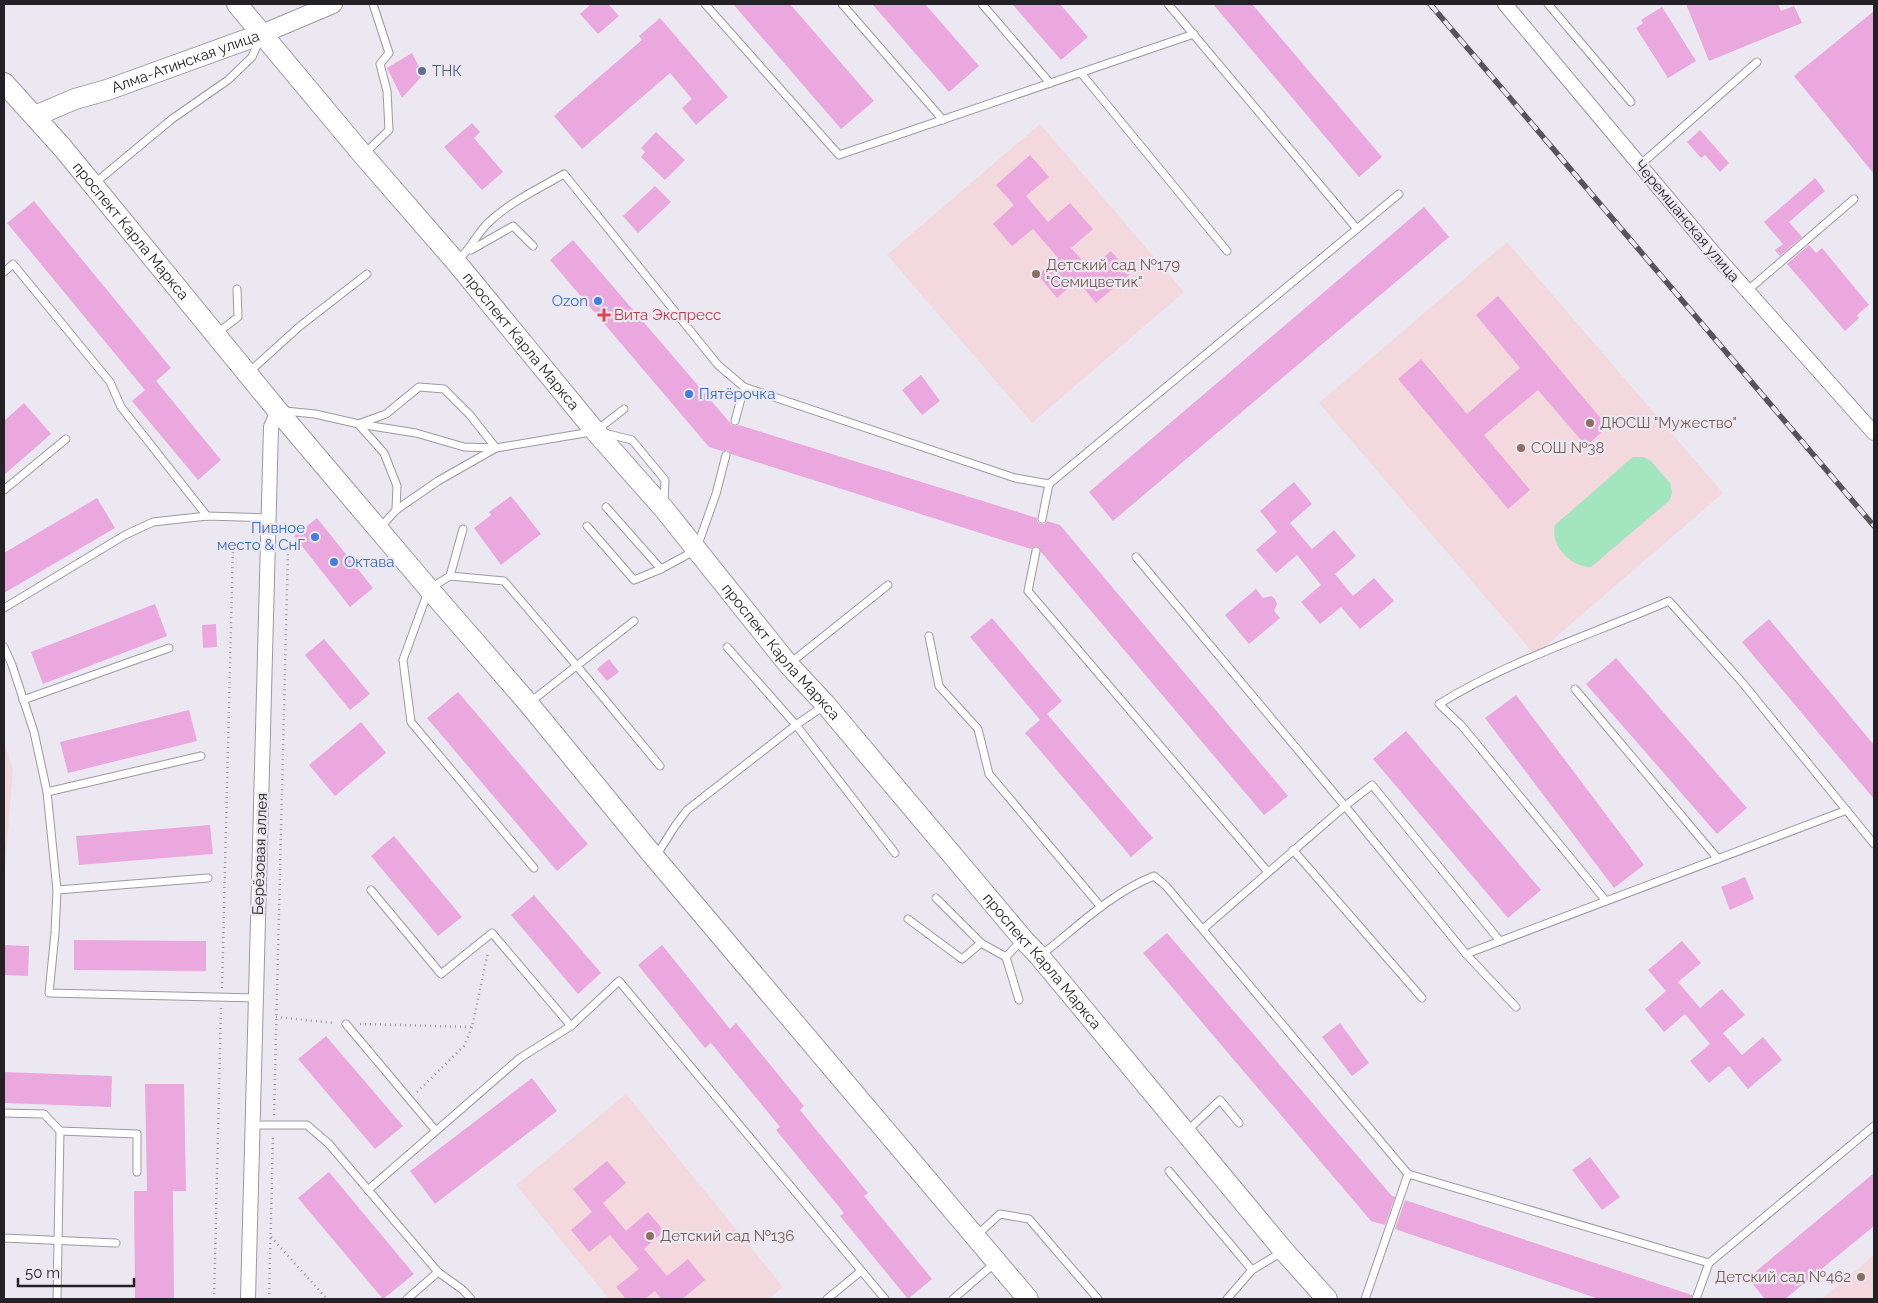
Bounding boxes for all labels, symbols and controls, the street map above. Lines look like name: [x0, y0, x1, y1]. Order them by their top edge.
street label: Алма-Атинская улица: [109, 27, 262, 97]
place label: ТНК: [432, 62, 462, 80]
marker: ТНК: [416, 65, 428, 77]
street label: Черемшанская улица: [1631, 156, 1743, 286]
street label: проспект Карла Маркса: [69, 158, 193, 304]
place label: Детский сад №179 "Семицветик": [1046, 256, 1180, 291]
marker: Детский сад №179 "Семицветик": [1030, 268, 1042, 280]
street label: проспект Карла Маркса: [459, 269, 583, 414]
place label: Ozon: [552, 292, 588, 310]
marker: Ozon: [592, 295, 604, 307]
place label: Вита Экспресс: [614, 306, 721, 324]
marker: Вита Экспресс: [598, 309, 610, 321]
place label: Пятёрочка: [699, 385, 775, 403]
marker: Пятёрочка: [683, 388, 695, 400]
place label: ДЮСШ "Мужество": [1600, 414, 1737, 432]
marker: ДЮСШ "Мужество": [1584, 417, 1596, 429]
place label: СОШ №38: [1531, 439, 1605, 457]
marker: СОШ №38: [1515, 442, 1527, 454]
place label: Пивное место & СнГ: [217, 519, 305, 554]
marker: Пивное место & СнГ: [309, 531, 321, 543]
place label: Октава: [344, 553, 395, 571]
marker: Октава: [328, 556, 340, 568]
street label: проспект Карла Маркса: [718, 580, 844, 724]
street label: Берёзовая аллея: [249, 793, 271, 915]
street label: проспект Карла Маркса: [979, 889, 1105, 1033]
place label: Детский сад №136: [660, 1227, 794, 1245]
marker: Детский сад №136: [644, 1230, 656, 1242]
scale bar: [18, 1256, 134, 1288]
text: 50 m: [25, 1264, 60, 1282]
place label: Детский сад №462: [1715, 1268, 1851, 1286]
marker: Детский сад №462: [1855, 1271, 1867, 1283]

